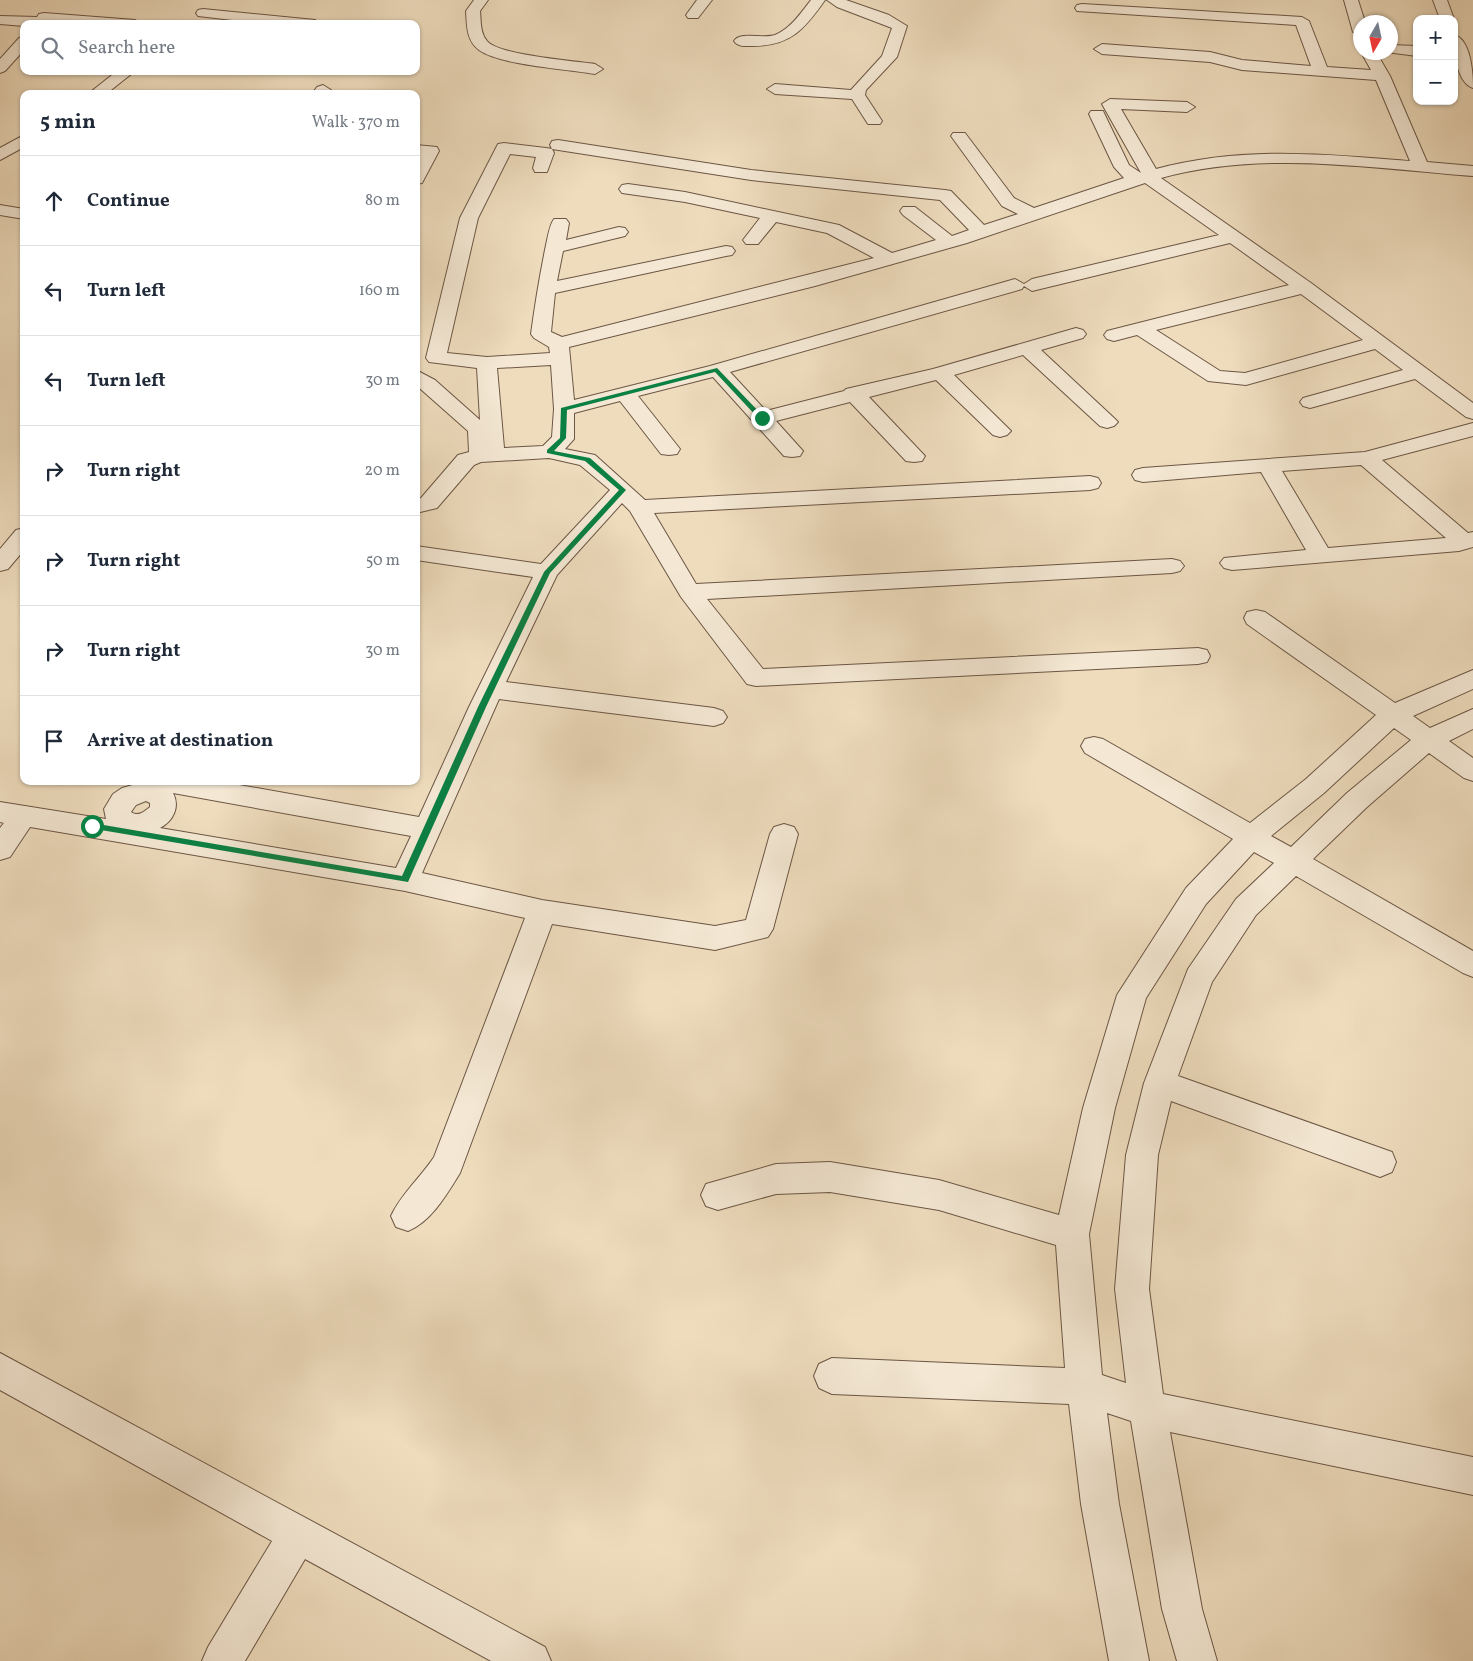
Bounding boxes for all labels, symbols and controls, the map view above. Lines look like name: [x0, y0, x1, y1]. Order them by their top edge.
north arrow: [1353, 15, 1398, 60]
map controls: [1413, 15, 1458, 105]
button: +: [1413, 15, 1458, 60]
search box: [20, 20, 420, 75]
icon: search: [38, 34, 66, 62]
text: Search here: [78, 35, 175, 61]
button: −: [1413, 60, 1458, 105]
text: 5 min: [40, 108, 96, 137]
text: Walk · 370 m: [312, 112, 400, 134]
icon: ahead: [40, 187, 68, 215]
text: Continue: [87, 188, 170, 214]
text: 80 m: [365, 190, 400, 212]
icon: left: [40, 277, 68, 305]
text: Turn left: [87, 278, 166, 304]
text: 160 m: [359, 280, 400, 302]
icon: left: [40, 367, 68, 395]
text: Turn left: [87, 368, 166, 394]
text: 30 m: [365, 370, 400, 392]
route end: [751, 407, 774, 430]
icon: right: [40, 457, 68, 485]
text: Turn right: [87, 458, 180, 484]
text: 20 m: [365, 460, 400, 482]
icon: right: [40, 547, 68, 575]
text: Turn right: [87, 548, 180, 574]
text: 50 m: [366, 550, 400, 572]
icon: right: [40, 637, 68, 665]
text: Turn right: [87, 638, 180, 664]
text: 30 m: [365, 640, 400, 662]
icon: arrive: [40, 727, 68, 755]
text: Arrive at destination: [87, 728, 273, 754]
route start: [81, 815, 104, 838]

